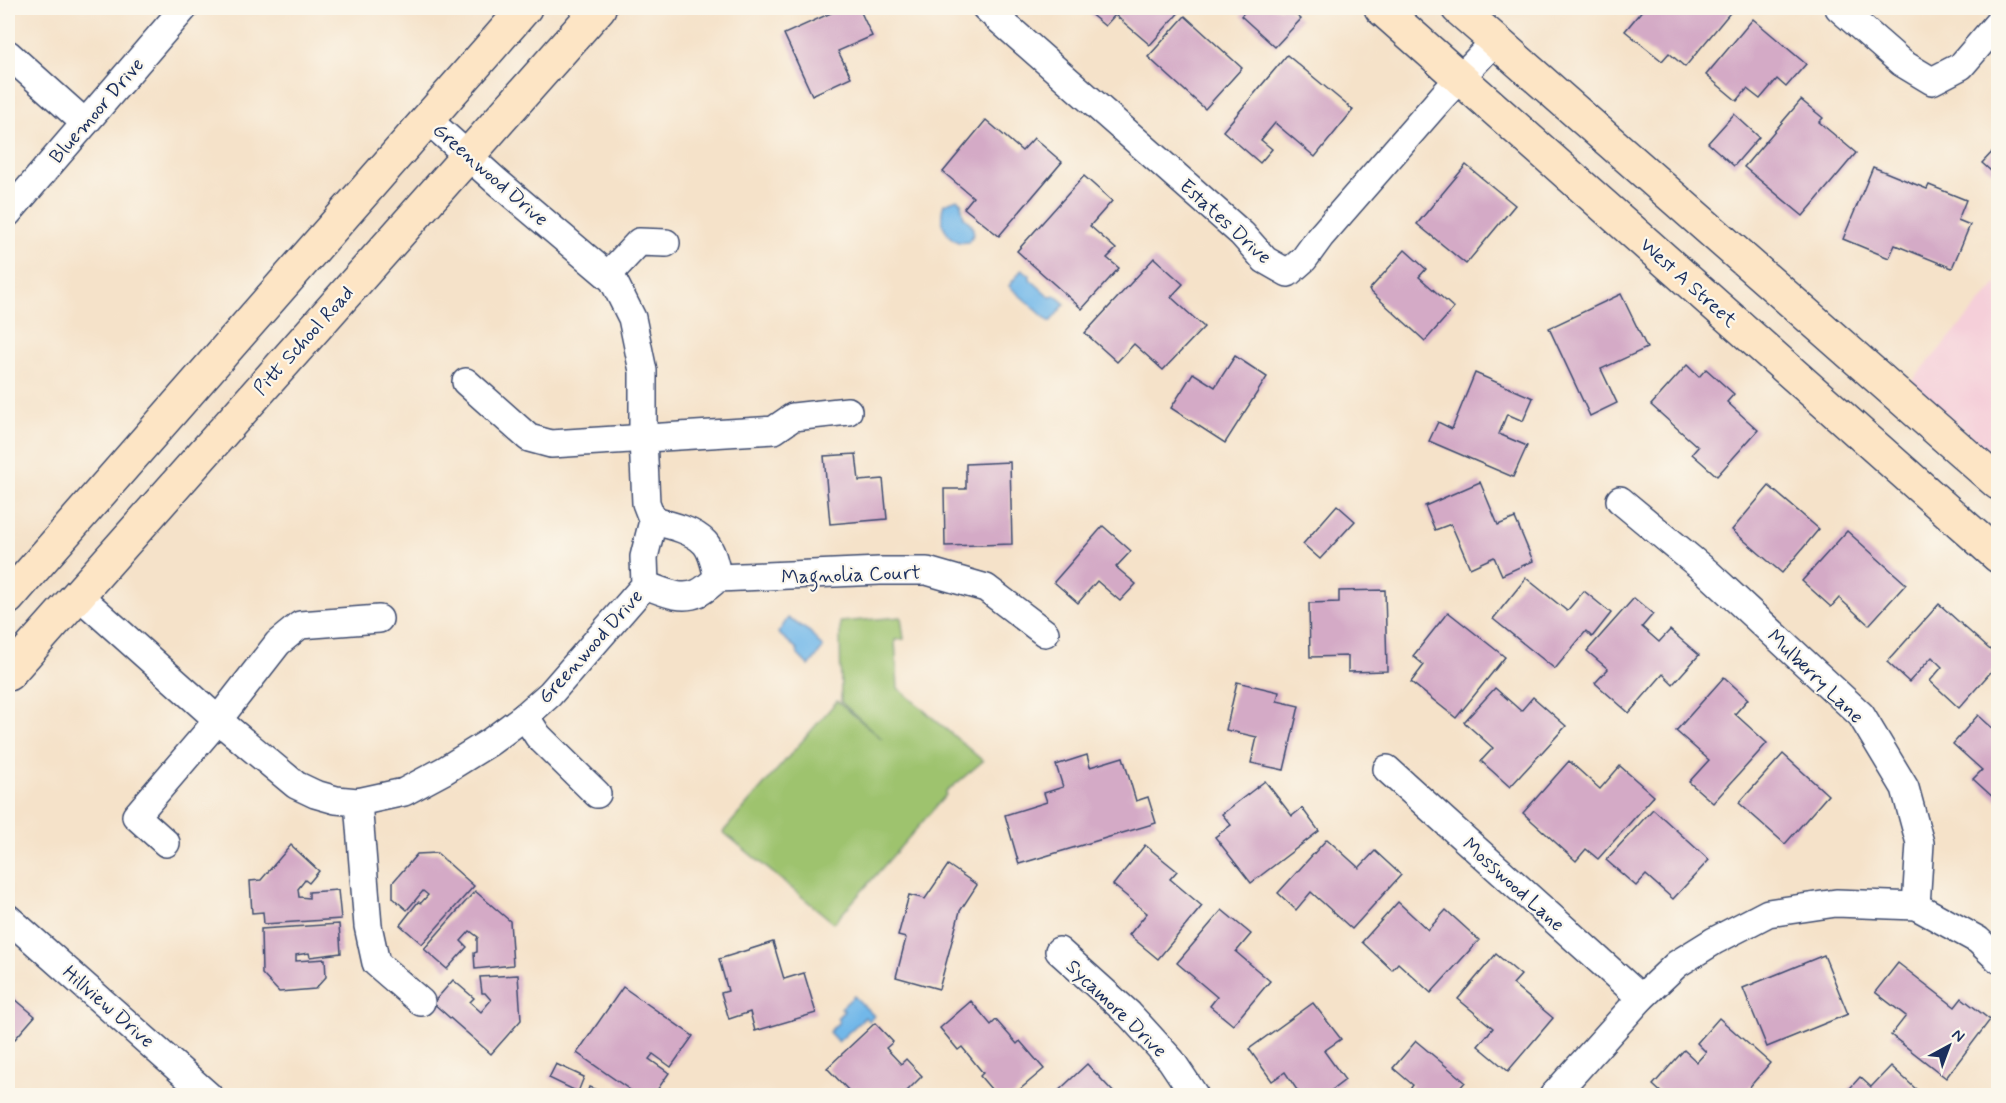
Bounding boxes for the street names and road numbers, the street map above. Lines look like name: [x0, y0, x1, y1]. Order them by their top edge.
street label: Bluemoor Drive: [44, 52, 151, 170]
street label: Greenwood Drive: [426, 117, 554, 233]
street label: Estates Drive: [1173, 173, 1277, 271]
street label: West A Street: [1634, 232, 1743, 334]
street label: Pitt School Road: [248, 280, 361, 402]
street label: Magnolia Court: [781, 560, 921, 593]
street label: Greenwood Drive: [532, 584, 650, 710]
street label: Mulberry Lane: [1761, 624, 1869, 730]
street label: Mosswood Lane: [1456, 832, 1570, 938]
street label: Sycamore Drive: [1059, 954, 1172, 1064]
street label: Hillview Drive: [56, 960, 160, 1055]

